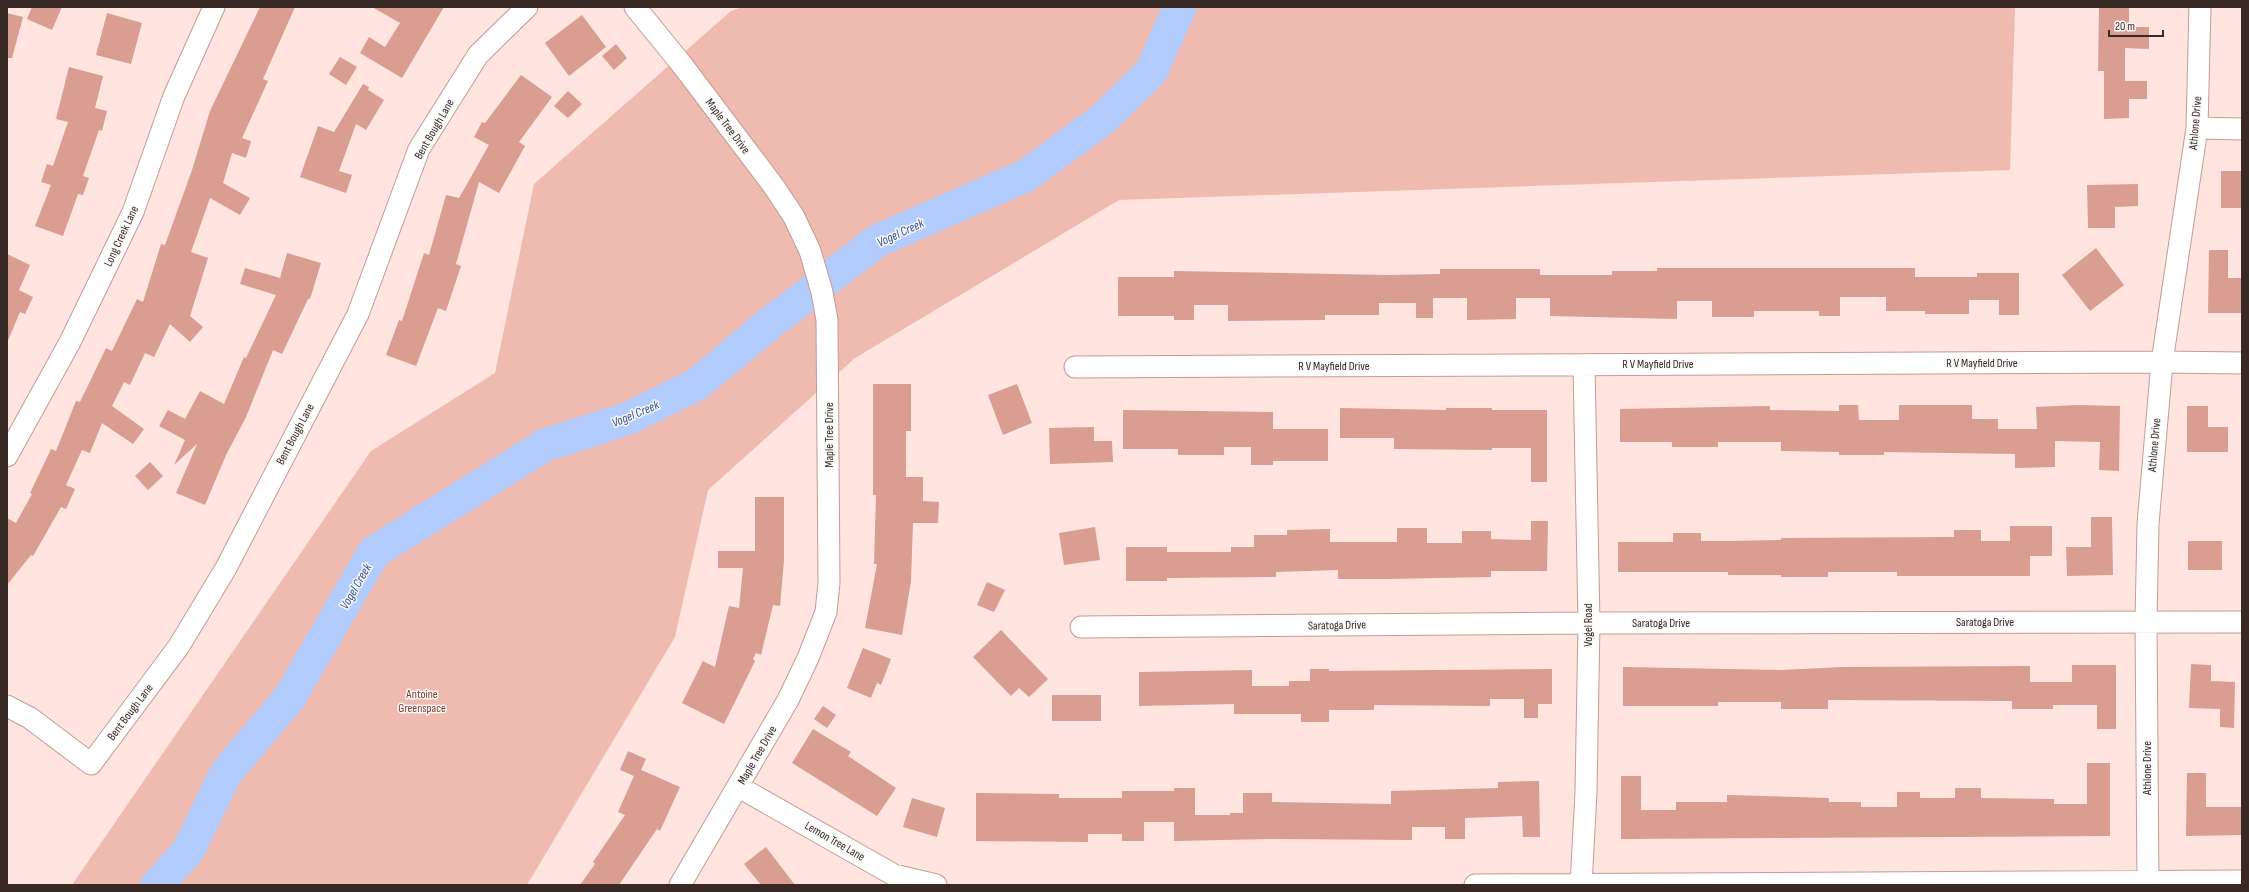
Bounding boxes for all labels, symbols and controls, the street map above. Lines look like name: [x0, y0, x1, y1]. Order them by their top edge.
scale bar: [2109, 12, 2163, 38]
text: 20 m: [2115, 19, 2135, 34]
street label: Athlone Drive: [2186, 95, 2205, 152]
street label: Bent Bough Lane: [411, 96, 458, 162]
street label: Maple Tree Drive: [702, 96, 753, 157]
street label: Long Creek Lane: [101, 203, 142, 269]
water label: Vogel Creek: [874, 215, 927, 251]
street label: R V Mayfield Drive: [1946, 356, 2018, 371]
street label: R V Mayfield Drive: [1622, 357, 1694, 372]
street label: R V Mayfield Drive: [1298, 359, 1370, 374]
water label: Vogel Creek: [609, 396, 663, 431]
street label: Bent Bough Lane: [273, 401, 318, 467]
street label: Maple Tree Drive: [822, 402, 837, 468]
street label: Athlone Drive: [2145, 417, 2164, 474]
water label: Vogel Creek: [336, 560, 376, 612]
street label: Vogel Road: [1581, 603, 1596, 647]
street label: Saratoga Drive: [1956, 615, 2014, 630]
street label: Saratoga Drive: [1632, 616, 1690, 631]
street label: Saratoga Drive: [1308, 617, 1366, 634]
street label: Bent Bough Lane: [104, 681, 157, 744]
park label: Antoine Greenspace: [398, 687, 446, 716]
street label: Maple Tree Drive: [735, 723, 780, 787]
street label: Athlone Drive: [2140, 741, 2155, 796]
street label: Lemon Tree Lane: [802, 818, 868, 865]

